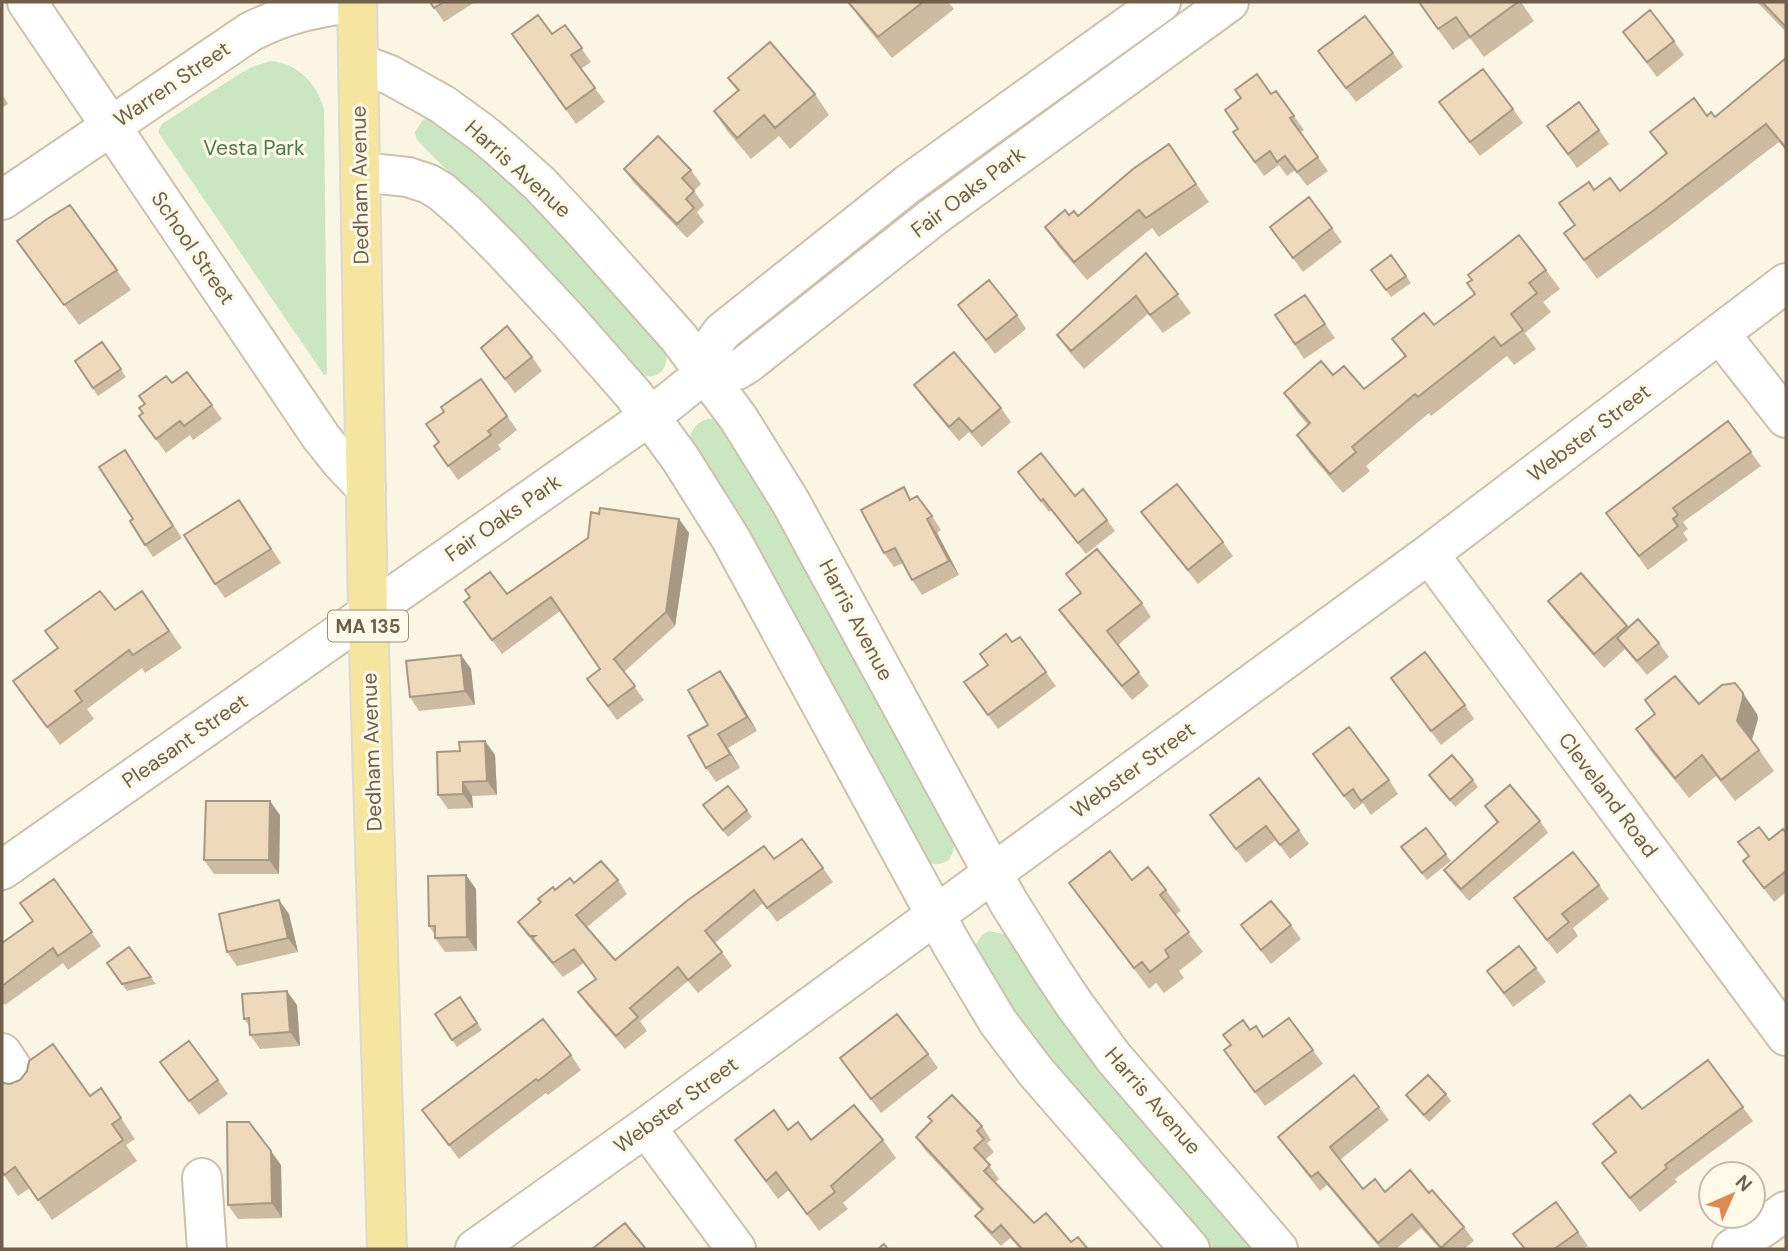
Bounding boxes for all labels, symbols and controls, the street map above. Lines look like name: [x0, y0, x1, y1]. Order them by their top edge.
street label: Warren Street: [108, 35, 236, 133]
street label: Dedham Avenue: [345, 105, 375, 265]
street label: Harris Avenue: [459, 114, 577, 224]
park label: Vesta Park: [203, 134, 305, 162]
street label: Fair Oaks Park: [905, 140, 1031, 244]
street label: School Street: [145, 186, 241, 310]
street label: Webster Street: [1522, 378, 1656, 488]
street label: Fair Oaks Park: [439, 467, 567, 568]
street label: Harris Avenue: [812, 554, 900, 686]
road number: MA 135: [328, 610, 408, 642]
street label: Dedham Avenue: [355, 672, 389, 832]
street label: Pleasant Street: [117, 687, 253, 795]
street label: Webster Street: [1065, 715, 1201, 825]
street label: Cleveland Road: [1552, 727, 1664, 863]
street label: Harris Avenue: [1099, 1041, 1207, 1161]
street label: Webster Street: [608, 1050, 744, 1160]
north arrow: [1697, 1160, 1767, 1230]
text: N: [1730, 1170, 1757, 1197]

